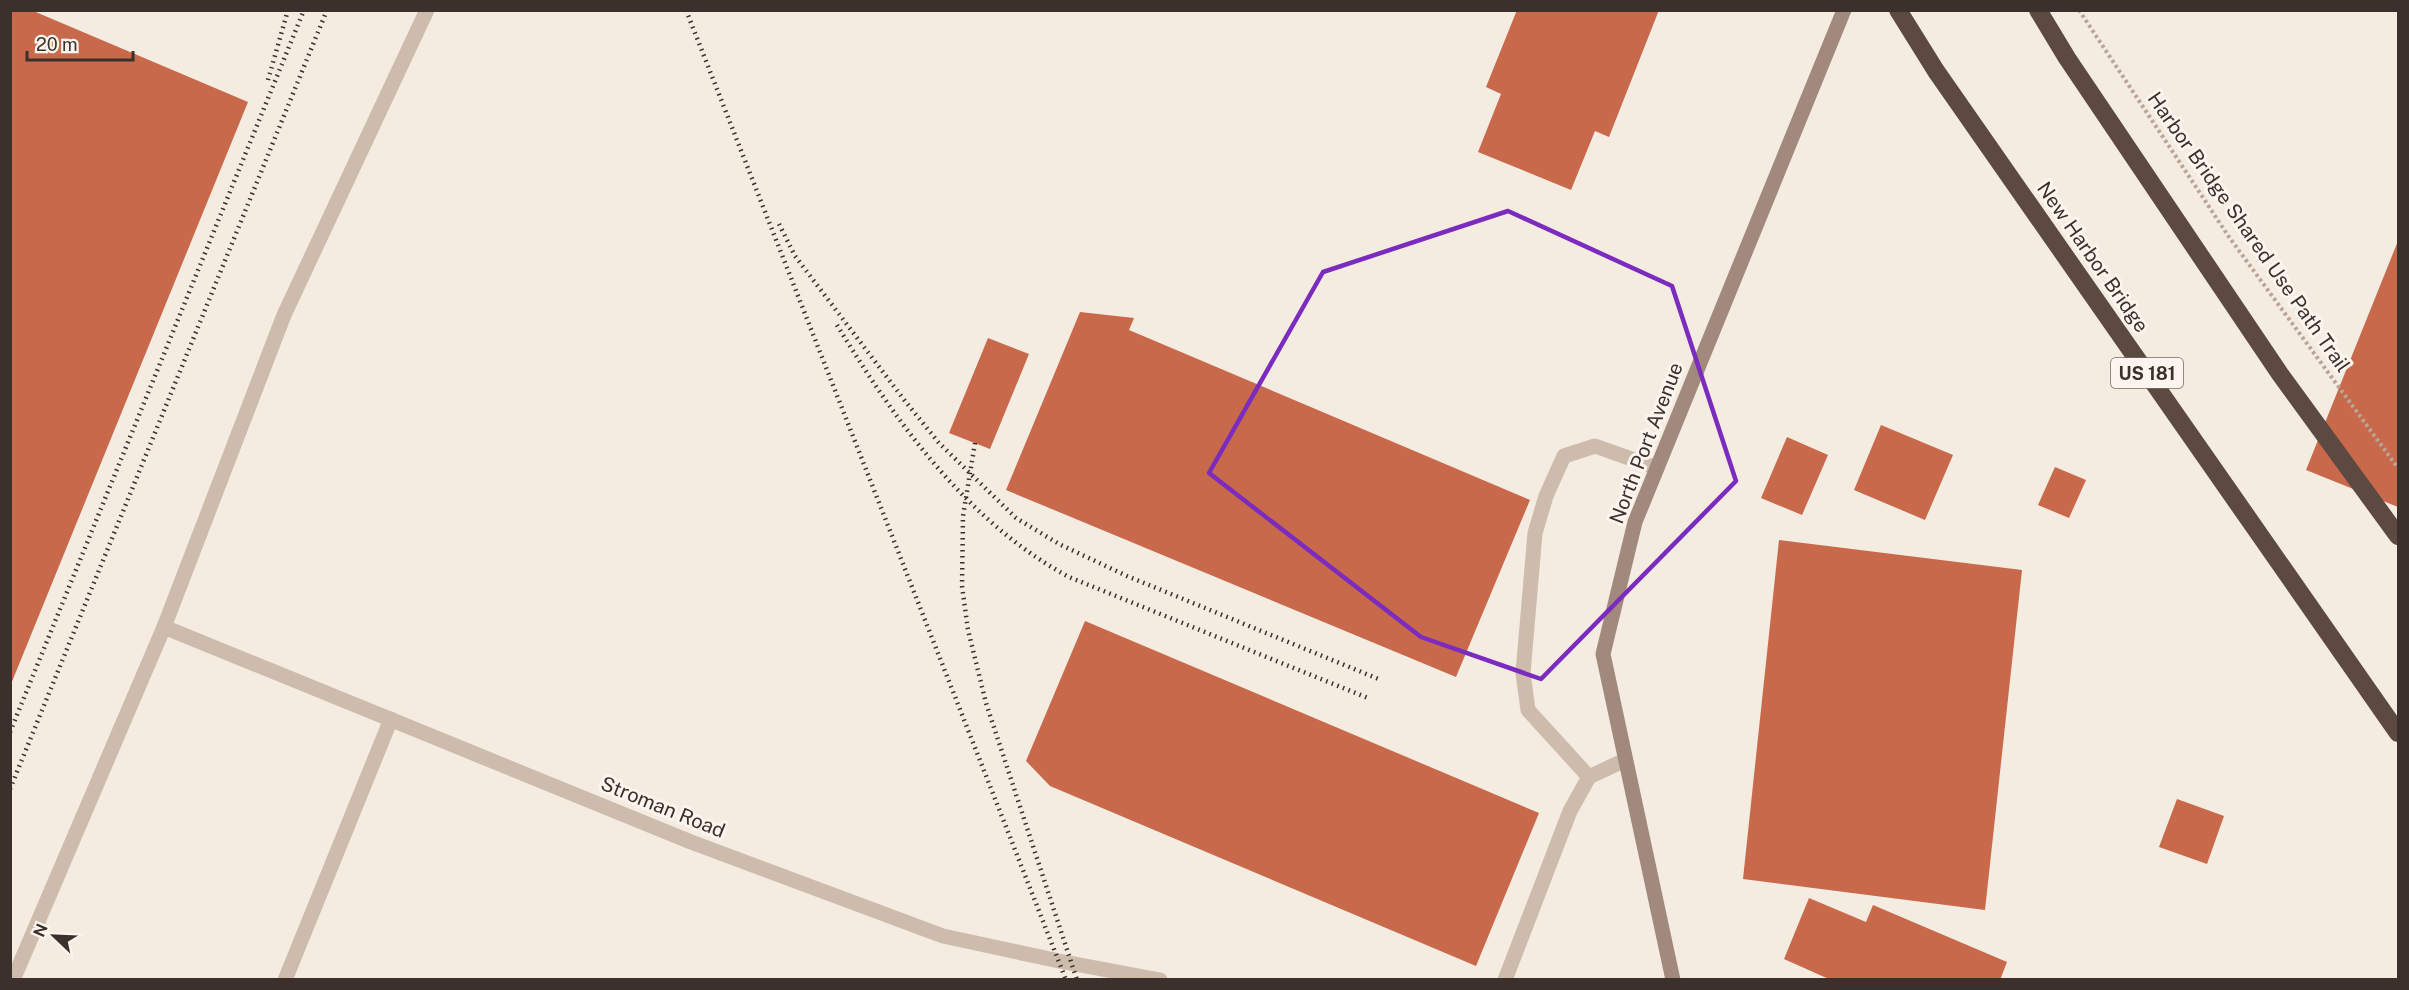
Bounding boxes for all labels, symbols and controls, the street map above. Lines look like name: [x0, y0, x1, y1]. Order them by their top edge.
scale bar: [27, 24, 134, 62]
text: 20 m: [36, 34, 78, 55]
street label: Harbor Bridge Shared Use Path Trail: [2143, 87, 2355, 377]
street label: New Harbor Bridge: [2032, 177, 2154, 337]
road number: US 181: [2111, 358, 2183, 388]
street label: North Port Avenue: [1604, 359, 1688, 527]
street label: Stroman Road: [597, 771, 729, 843]
north arrow: [24, 906, 84, 966]
text: N: [29, 921, 52, 940]

